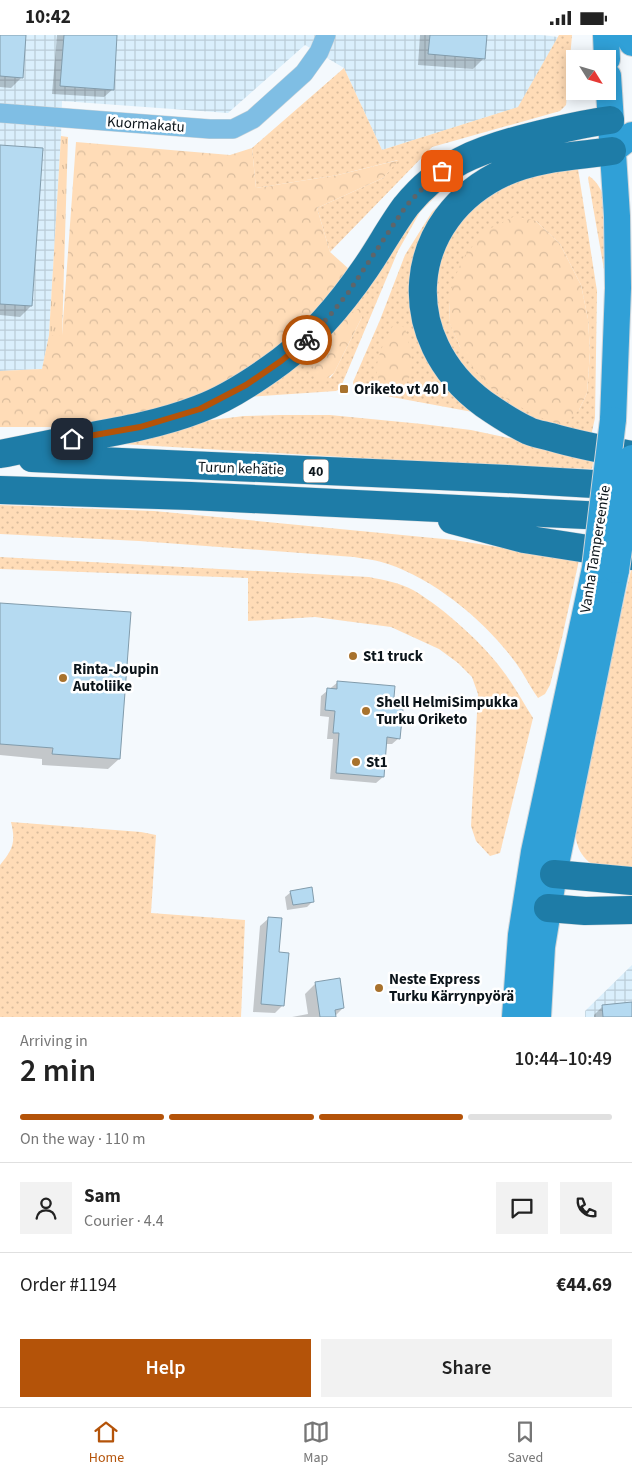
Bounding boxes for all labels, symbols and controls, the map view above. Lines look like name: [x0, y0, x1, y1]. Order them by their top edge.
text: 10:42: [25, 4, 71, 31]
north arrow: [566, 50, 616, 100]
map controls: [566, 50, 616, 100]
street label: Kuormakatu: [106, 111, 186, 138]
pin: [421, 150, 463, 192]
icon: bag: [428, 157, 456, 185]
courier: [282, 315, 332, 365]
icon: bike: [293, 326, 321, 354]
place label: Oriketo vt 40 I: [354, 379, 447, 400]
marker: Oriketo vt 40 I: [338, 383, 350, 395]
pin: [51, 418, 93, 460]
icon: home: [58, 425, 86, 453]
street label: Turun kehätie: [197, 456, 285, 481]
road number: 40: [304, 459, 328, 483]
street label: Vanha Tampereentie: [575, 484, 616, 614]
place label: St1 truck: [363, 646, 424, 667]
marker: St1 truck: [347, 650, 359, 662]
place label: Rinta-Joupin Autoliike: [72, 659, 159, 697]
marker: Rinta-Joupin Autoliike: [57, 672, 69, 684]
place label: Shell HelmiSimpukka Turku Oriketo: [376, 692, 518, 730]
marker: Shell HelmiSimpukka Turku Oriketo: [360, 705, 372, 717]
place label: St1: [366, 752, 388, 773]
marker: St1: [350, 756, 362, 768]
place label: Neste Express Turku Kärrynpyörä: [389, 969, 514, 1007]
marker: Neste Express Turku Kärrynpyörä: [373, 982, 385, 994]
text: Arriving in: [20, 1030, 88, 1052]
text: 10:44–10:49: [514, 1046, 612, 1073]
text: 2 min: [20, 1048, 96, 1094]
text: On the way · 110 m: [20, 1128, 145, 1150]
button: person: [20, 1182, 72, 1234]
button: chat: [496, 1182, 548, 1234]
button: phone: [560, 1182, 612, 1234]
text: Sam: [84, 1183, 121, 1210]
text: Courier · 4.4: [84, 1210, 164, 1232]
text: Order #1194: [20, 1272, 117, 1299]
text: €44.69: [556, 1272, 612, 1299]
button: Help: [20, 1339, 311, 1397]
button: Share: [321, 1339, 612, 1397]
tab: Home: [89, 1418, 124, 1468]
tab: Map: [302, 1418, 330, 1468]
tab: Saved: [507, 1418, 543, 1468]

